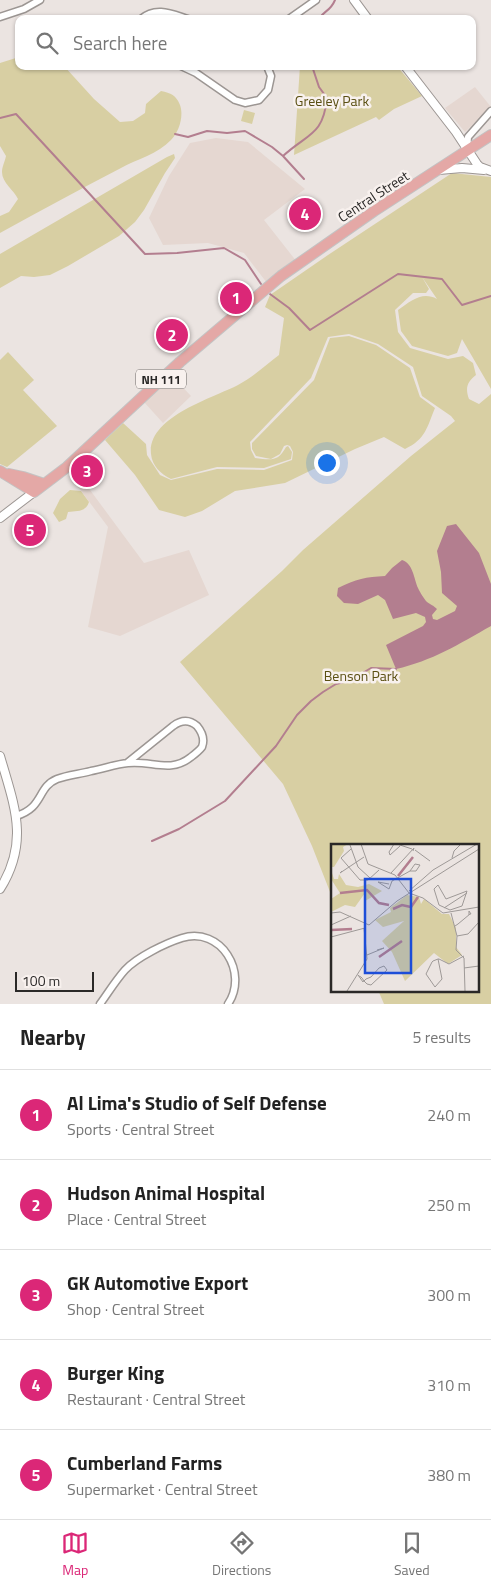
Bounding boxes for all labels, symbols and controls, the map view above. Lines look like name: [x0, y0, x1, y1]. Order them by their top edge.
search box: [15, 15, 476, 70]
text: Search here: [73, 28, 167, 57]
icon: search: [33, 29, 61, 57]
park label: Greeley Park: [295, 90, 369, 111]
street label: Central Street: [333, 165, 413, 227]
pin: 4: [289, 195, 321, 233]
pin: 1: [220, 279, 252, 317]
pin: 2: [156, 316, 188, 354]
road number: NH 111: [136, 369, 186, 388]
your location: [314, 450, 340, 476]
pin: 3: [71, 452, 103, 490]
pin: 5: [14, 511, 46, 549]
park label: Benson Park: [324, 665, 399, 686]
inset map: [331, 844, 478, 992]
scale bar: [15, 969, 94, 992]
text: 100 m: [22, 970, 60, 991]
text: Nearby: [20, 1021, 85, 1053]
text: 5 results: [412, 1025, 471, 1049]
text: Al Lima's Studio of Self Defense: [67, 1088, 327, 1117]
text: 1: [32, 1103, 40, 1127]
text: 240 m: [427, 1103, 471, 1127]
text: Sports · Central Street: [67, 1117, 214, 1141]
text: Hudson Animal Hospital: [67, 1178, 265, 1207]
text: 2: [32, 1193, 40, 1217]
text: 250 m: [427, 1193, 471, 1217]
text: Place · Central Street: [67, 1207, 206, 1231]
text: GK Automotive Export: [67, 1268, 248, 1297]
text: 3: [32, 1283, 40, 1307]
text: 300 m: [427, 1283, 471, 1307]
text: Shop · Central Street: [67, 1297, 204, 1321]
text: Burger King: [67, 1358, 164, 1387]
text: 4: [32, 1373, 40, 1397]
text: 310 m: [427, 1373, 471, 1397]
text: Restaurant · Central Street: [67, 1387, 245, 1411]
text: Cumberland Farms: [67, 1448, 222, 1477]
text: 5: [32, 1463, 40, 1487]
text: 380 m: [427, 1463, 471, 1487]
text: Supermarket · Central Street: [67, 1477, 258, 1501]
tab: Map: [61, 1529, 89, 1580]
tab: Directions: [212, 1529, 271, 1580]
tab: Saved: [394, 1529, 430, 1580]

